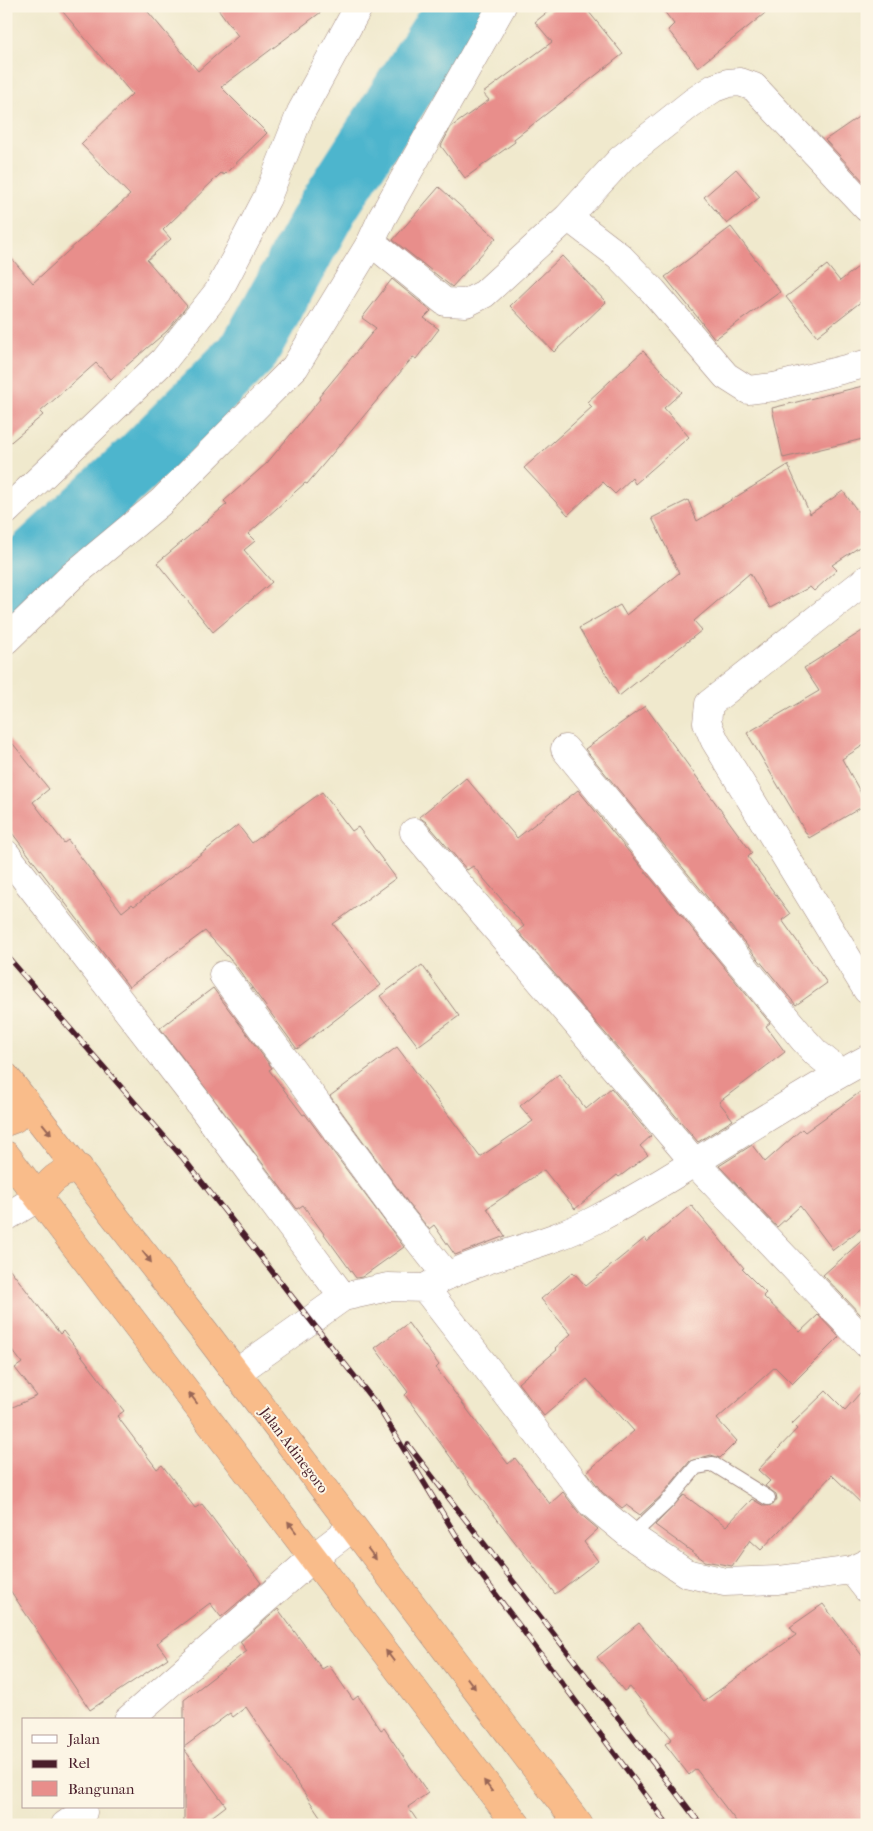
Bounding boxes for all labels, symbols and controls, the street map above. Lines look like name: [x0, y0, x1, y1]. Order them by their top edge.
one-way arrow: [42, 1122, 53, 1135]
one-way arrow: [142, 1250, 153, 1263]
one-way arrow: [187, 1392, 198, 1405]
street label: Jalan Adinegoro: [255, 1403, 332, 1497]
one-way arrow: [286, 1521, 297, 1534]
one-way arrow: [367, 1547, 377, 1561]
one-way arrow: [385, 1649, 395, 1663]
one-way arrow: [465, 1676, 476, 1689]
legend: [22, 1718, 185, 1808]
text: Jalan: [67, 1730, 100, 1748]
text: Rel: [68, 1754, 90, 1772]
one-way arrow: [483, 1779, 493, 1793]
text: Bangunan: [68, 1780, 135, 1798]

